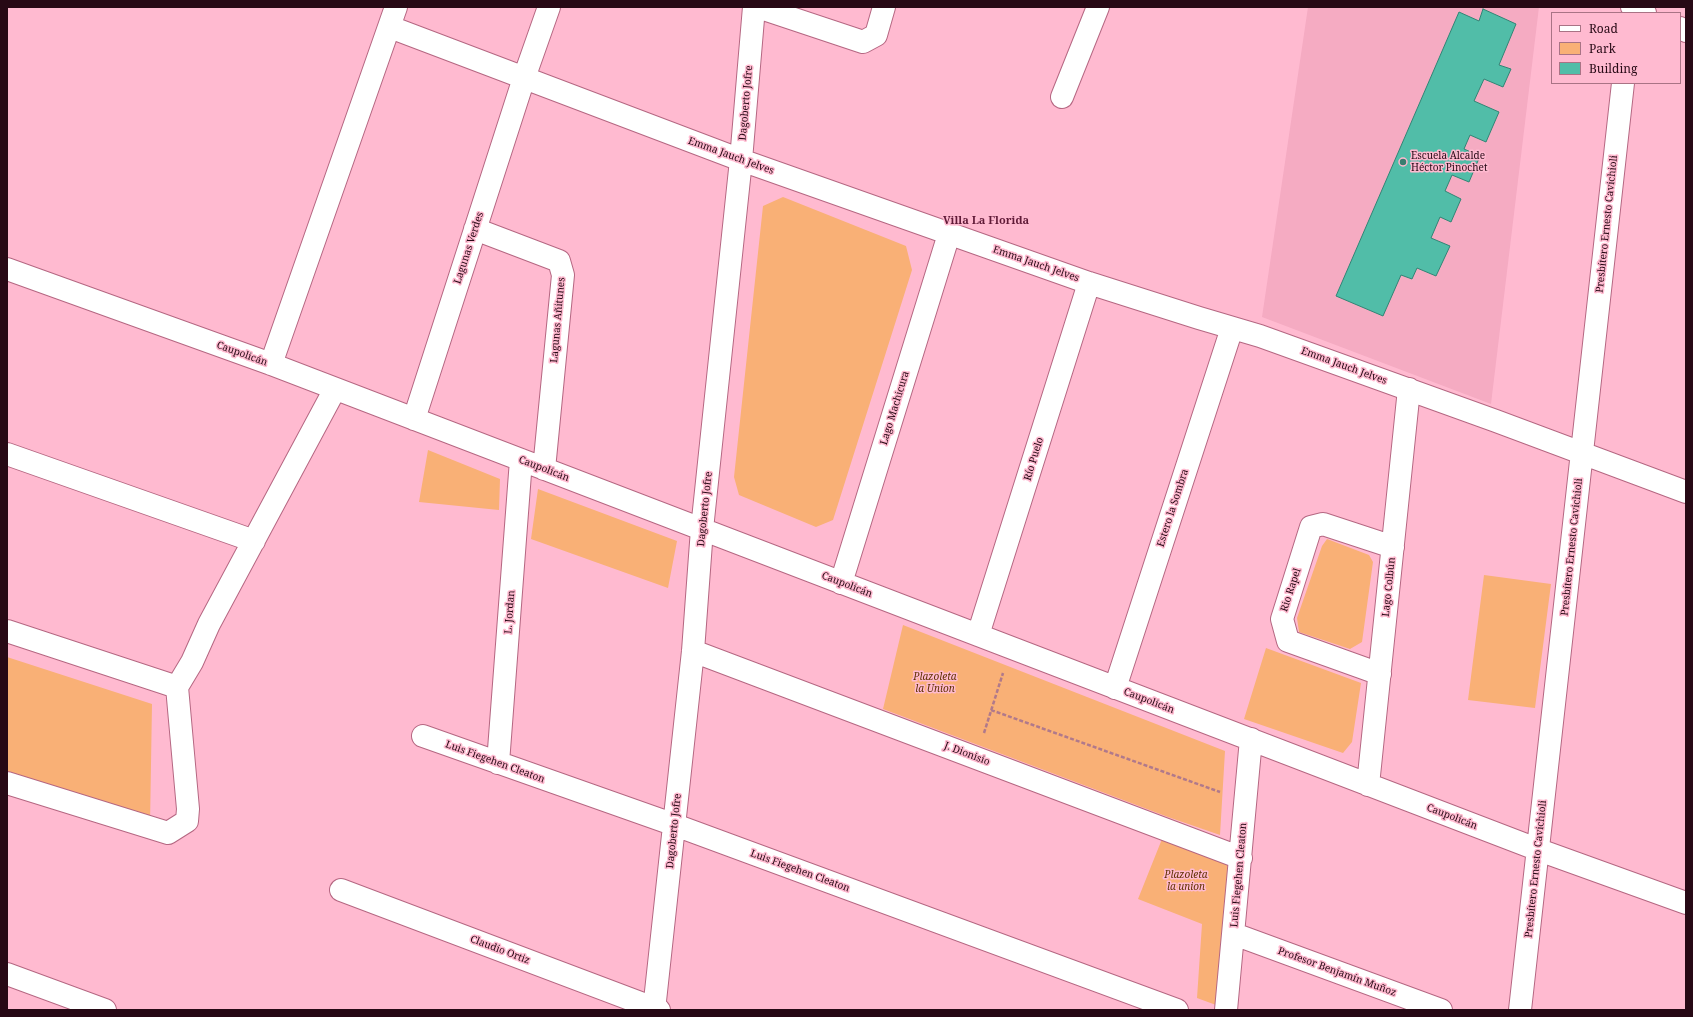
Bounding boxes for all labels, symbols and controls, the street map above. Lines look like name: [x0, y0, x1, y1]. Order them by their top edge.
legend: [1551, 12, 1681, 84]
text: Road: [1589, 20, 1618, 37]
text: Park: [1589, 40, 1616, 57]
text: Building: [1589, 60, 1637, 77]
street label: Dagoberto Jofre: [737, 65, 755, 141]
street label: Emma Jauch Jelves: [686, 135, 776, 177]
place label: Escuela Alcalde Héctor Pinochet: [1411, 150, 1487, 174]
street label: Presbítero Ernesto Cavichioli: [1594, 155, 1620, 293]
marker: Escuela Alcalde Héctor Pinochet: [1398, 157, 1408, 167]
street label: Lagunas Verdes: [452, 210, 486, 286]
district label: Villa La Florida: [943, 214, 1029, 228]
street label: Emma Jauch Jelves: [991, 244, 1081, 284]
street label: Lagunas Añitunes: [548, 277, 568, 363]
street label: Caupolicán: [215, 339, 269, 369]
street label: Emma Jauch Jelves: [1299, 345, 1389, 387]
street label: Lago Machicura: [878, 370, 912, 446]
street label: Río Puelo: [1022, 436, 1046, 482]
street label: Caupolicán: [517, 454, 571, 484]
street label: Estero la Sombra: [1155, 468, 1191, 548]
street label: Dagoberto Jofre: [695, 471, 715, 547]
street label: Presbítero Ernesto Cavichioli: [1559, 478, 1585, 616]
street label: Lago Colbún: [1380, 557, 1398, 617]
street label: Rio Rapel: [1278, 567, 1304, 613]
street label: Caupolicán: [820, 570, 874, 600]
street label: L. Jordan: [502, 590, 518, 634]
park label: Plazoleta la Union: [913, 671, 957, 694]
street label: Caupolicán: [1122, 686, 1176, 716]
street label: Luis Fiegehen Cleaton: [444, 738, 546, 786]
street label: J. Dionisio: [942, 740, 992, 768]
street label: Dagoberto Jofre: [664, 793, 684, 869]
street label: Presbítero Ernesto Cavichioli: [1523, 800, 1549, 938]
street label: Caupolicán: [1425, 802, 1479, 832]
street label: Luis Fiegehen Cleaton: [1228, 822, 1250, 928]
street label: Luis Fiegehen Cleaton: [749, 847, 851, 895]
park label: Plazoleta la union: [1164, 869, 1208, 892]
street label: Claudio Ortiz: [468, 933, 532, 967]
street label: Profesor Benjamín Muñoz: [1276, 945, 1398, 999]

